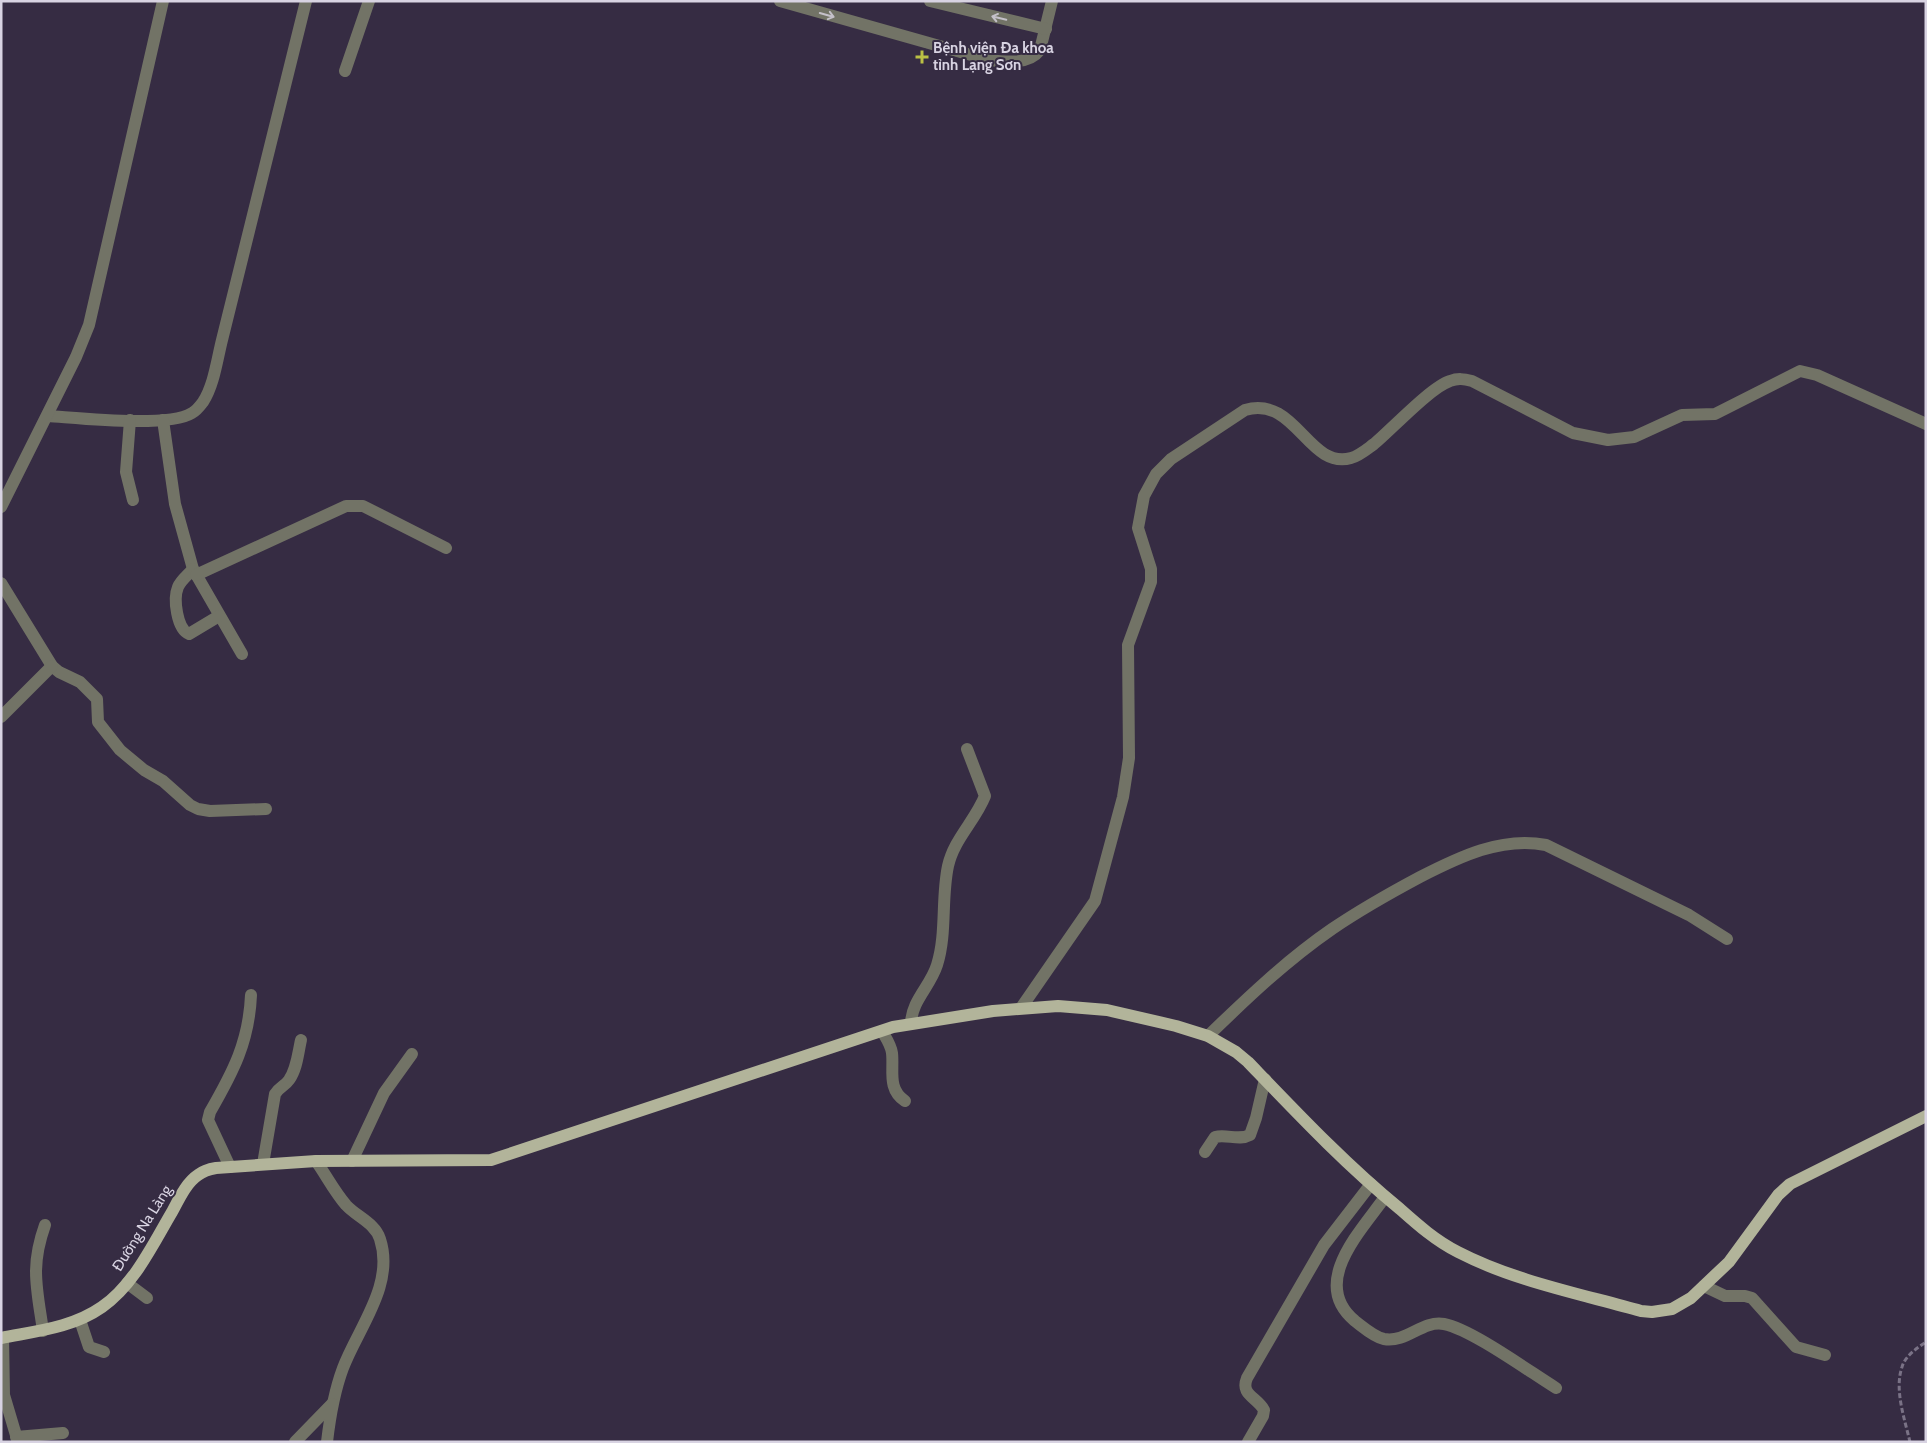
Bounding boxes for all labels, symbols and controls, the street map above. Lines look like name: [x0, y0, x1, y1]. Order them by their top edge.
one-way arrow: [818, 11, 834, 21]
one-way arrow: [991, 12, 1007, 22]
place label: Bệnh viện Đa khoa tỉnh Lạng Sơn: [933, 39, 1054, 74]
marker: Bệnh viện Đa khoa tỉnh Lạng Sơn: [915, 50, 929, 64]
street label: Đường Na Làng: [108, 1181, 176, 1274]

